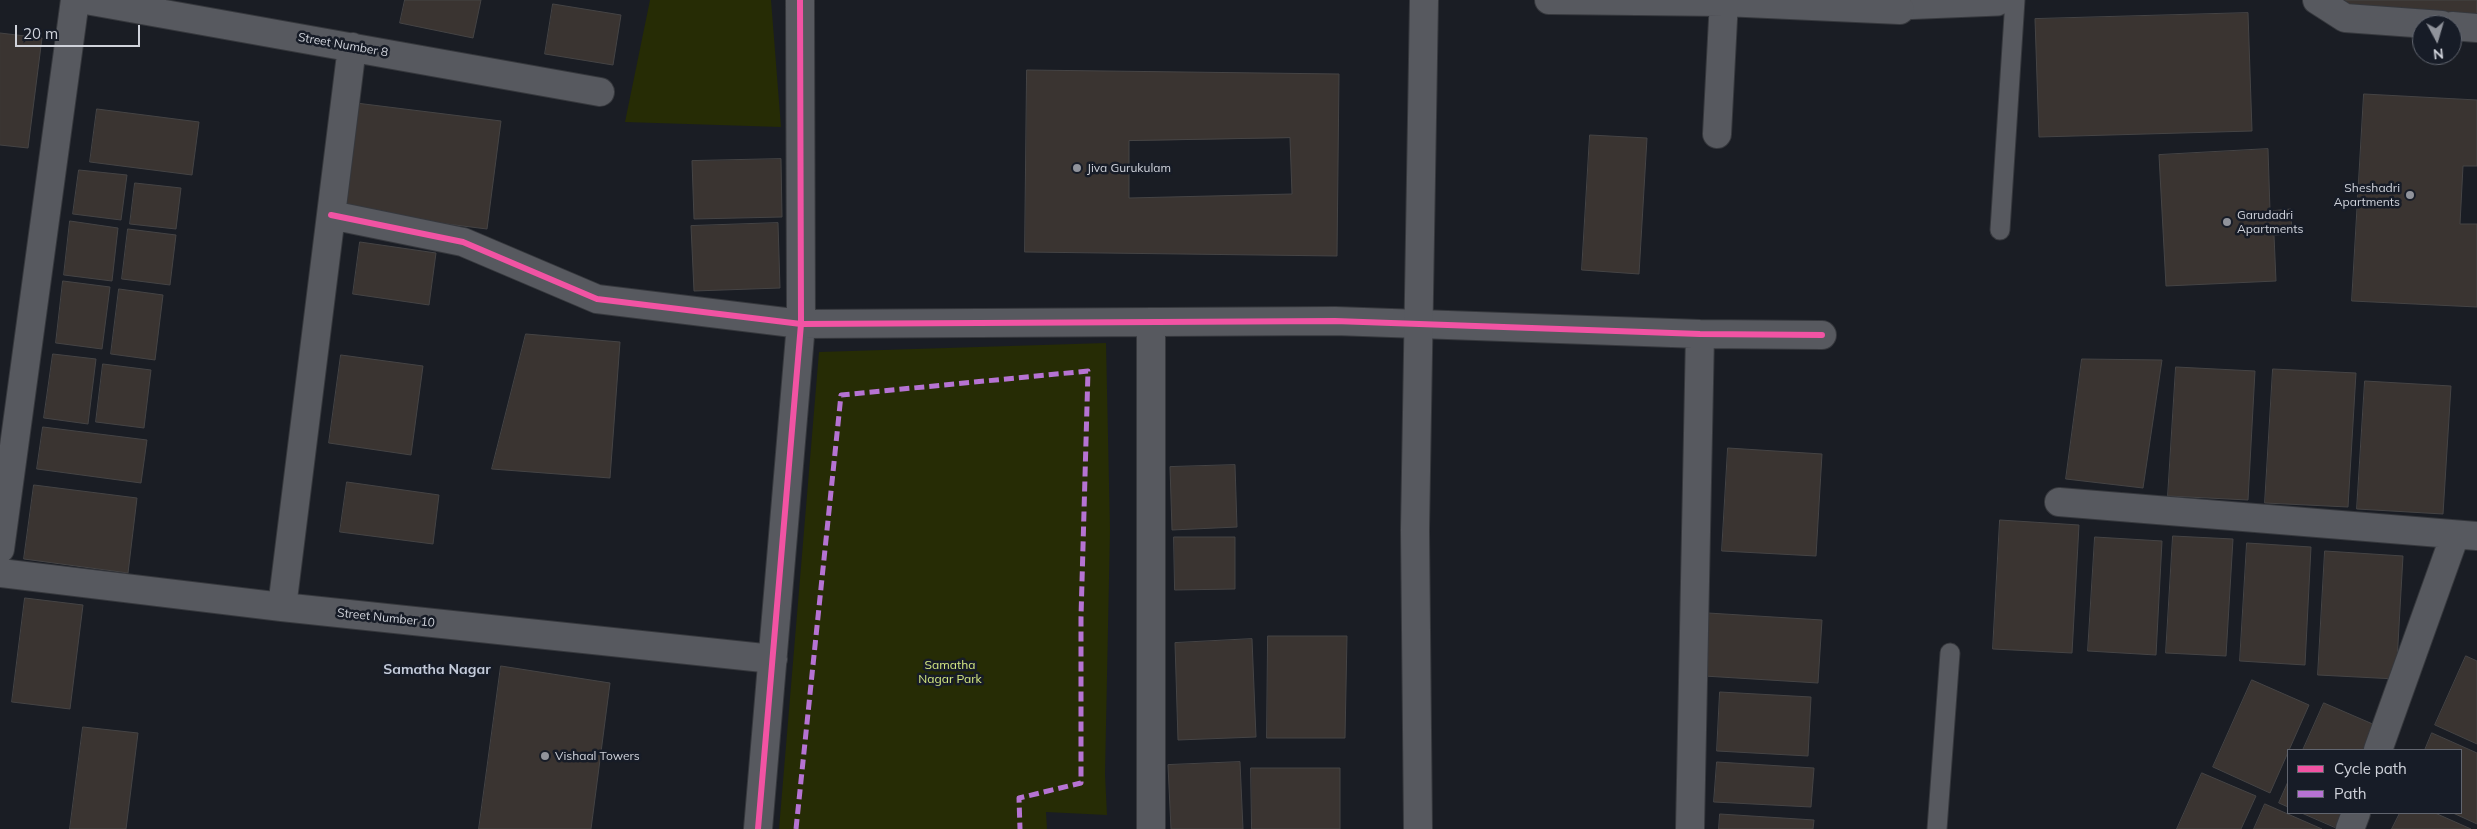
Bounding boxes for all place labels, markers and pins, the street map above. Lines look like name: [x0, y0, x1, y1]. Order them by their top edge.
place label: Jiva Gurukulam: [1087, 161, 1171, 175]
marker: Jiva Gurukulam: [1071, 162, 1083, 174]
place label: Sheshadri Apartments: [2334, 181, 2400, 209]
marker: Sheshadri Apartments: [2404, 189, 2416, 201]
place label: Garudadri Apartments: [2237, 208, 2303, 236]
marker: Garudadri Apartments: [2221, 216, 2233, 228]
place label: Vishaal Towers: [555, 749, 640, 763]
marker: Vishaal Towers: [539, 750, 551, 762]

